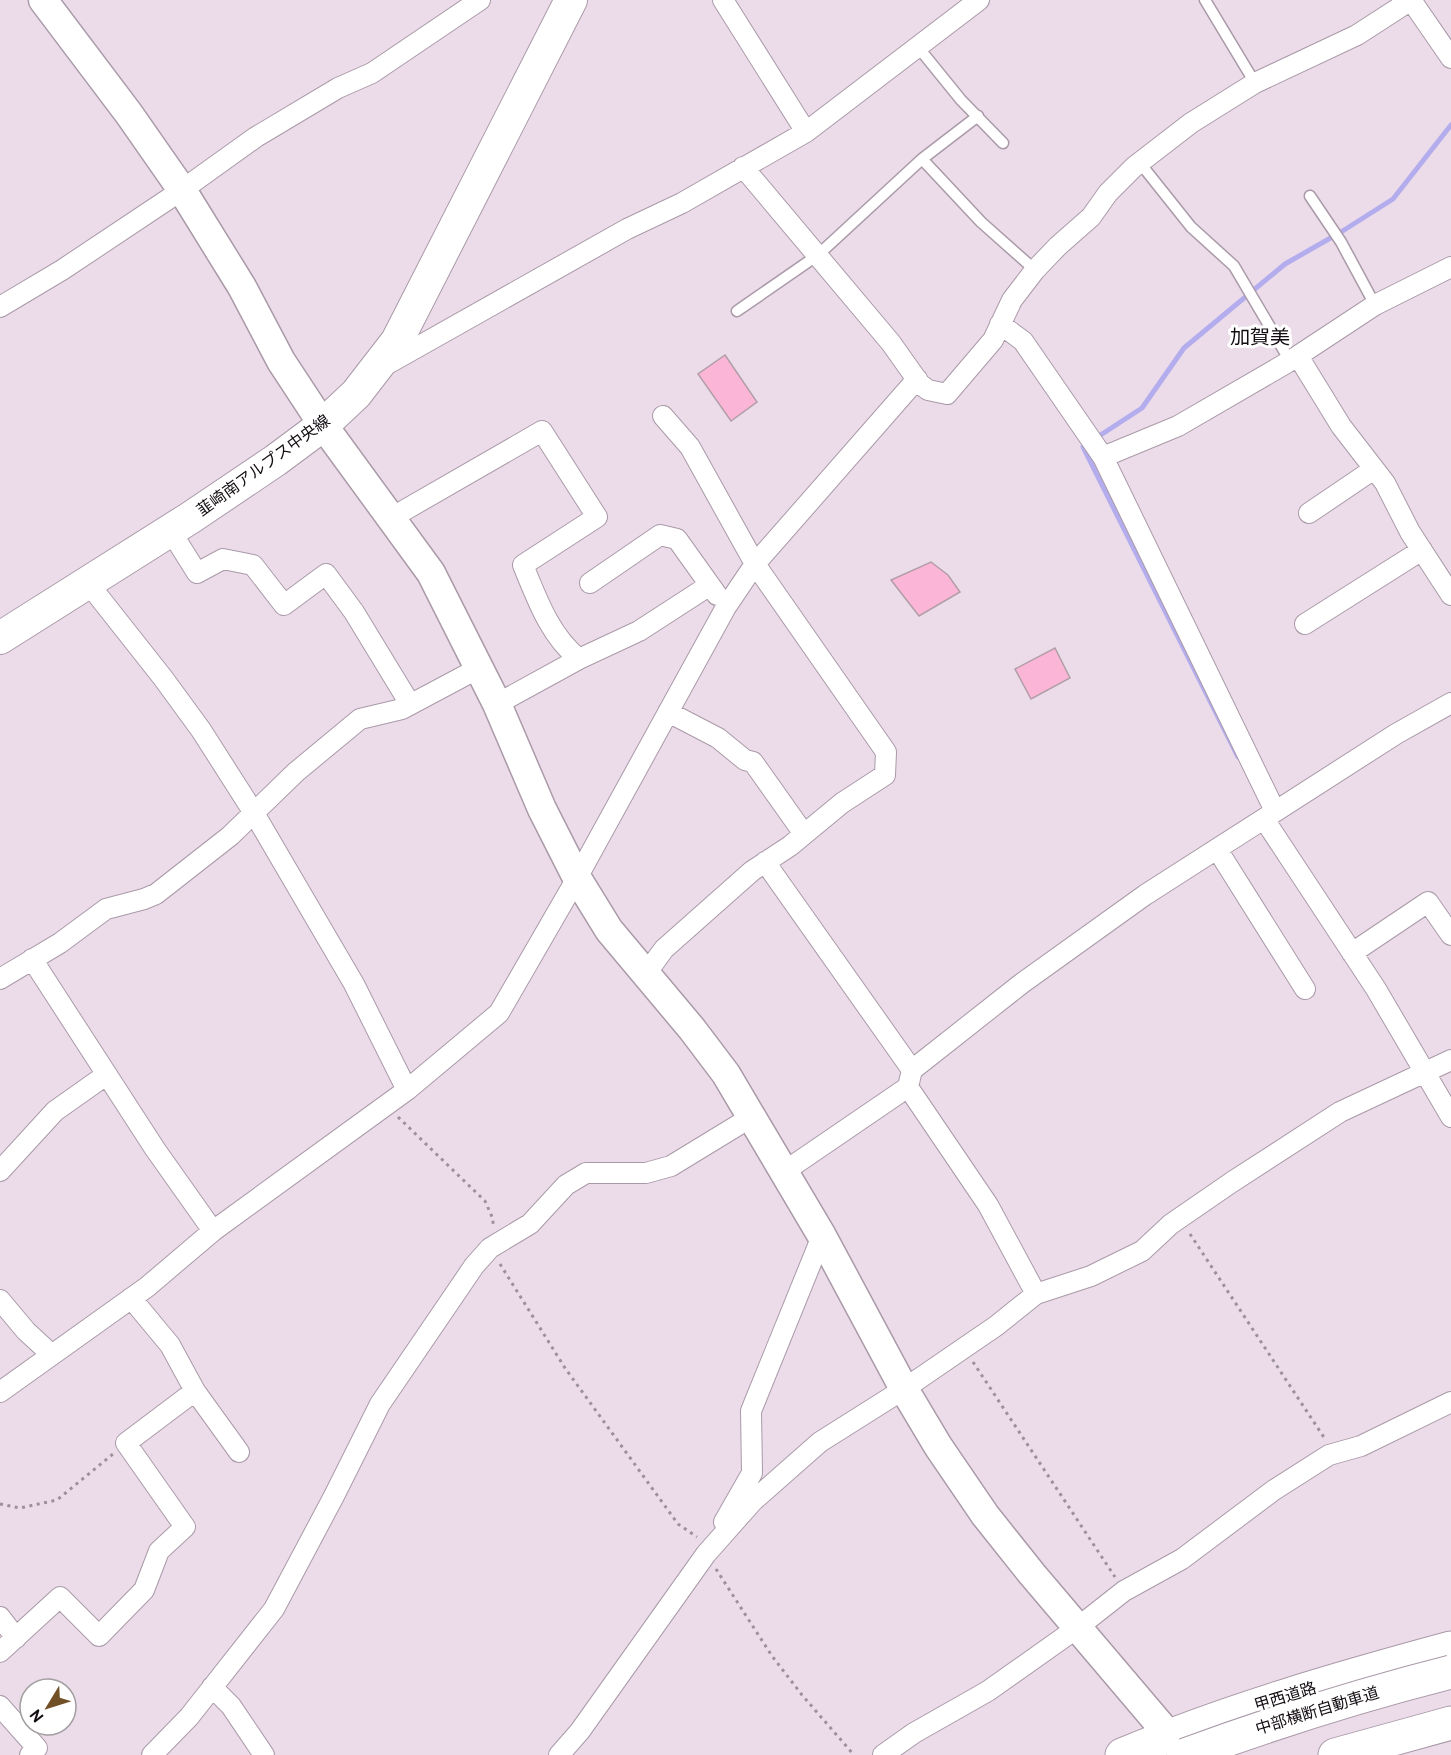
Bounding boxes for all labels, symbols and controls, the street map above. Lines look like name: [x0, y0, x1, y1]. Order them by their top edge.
district label: 加賀美: [1230, 326, 1290, 352]
street label: 韮崎南アルプス中央線: [194, 412, 335, 522]
north arrow: [18, 1677, 78, 1737]
street label: 甲西道路: [1252, 1679, 1319, 1717]
street label: 中部横断自動車道: [1253, 1684, 1382, 1740]
text: N: [26, 1704, 49, 1726]

